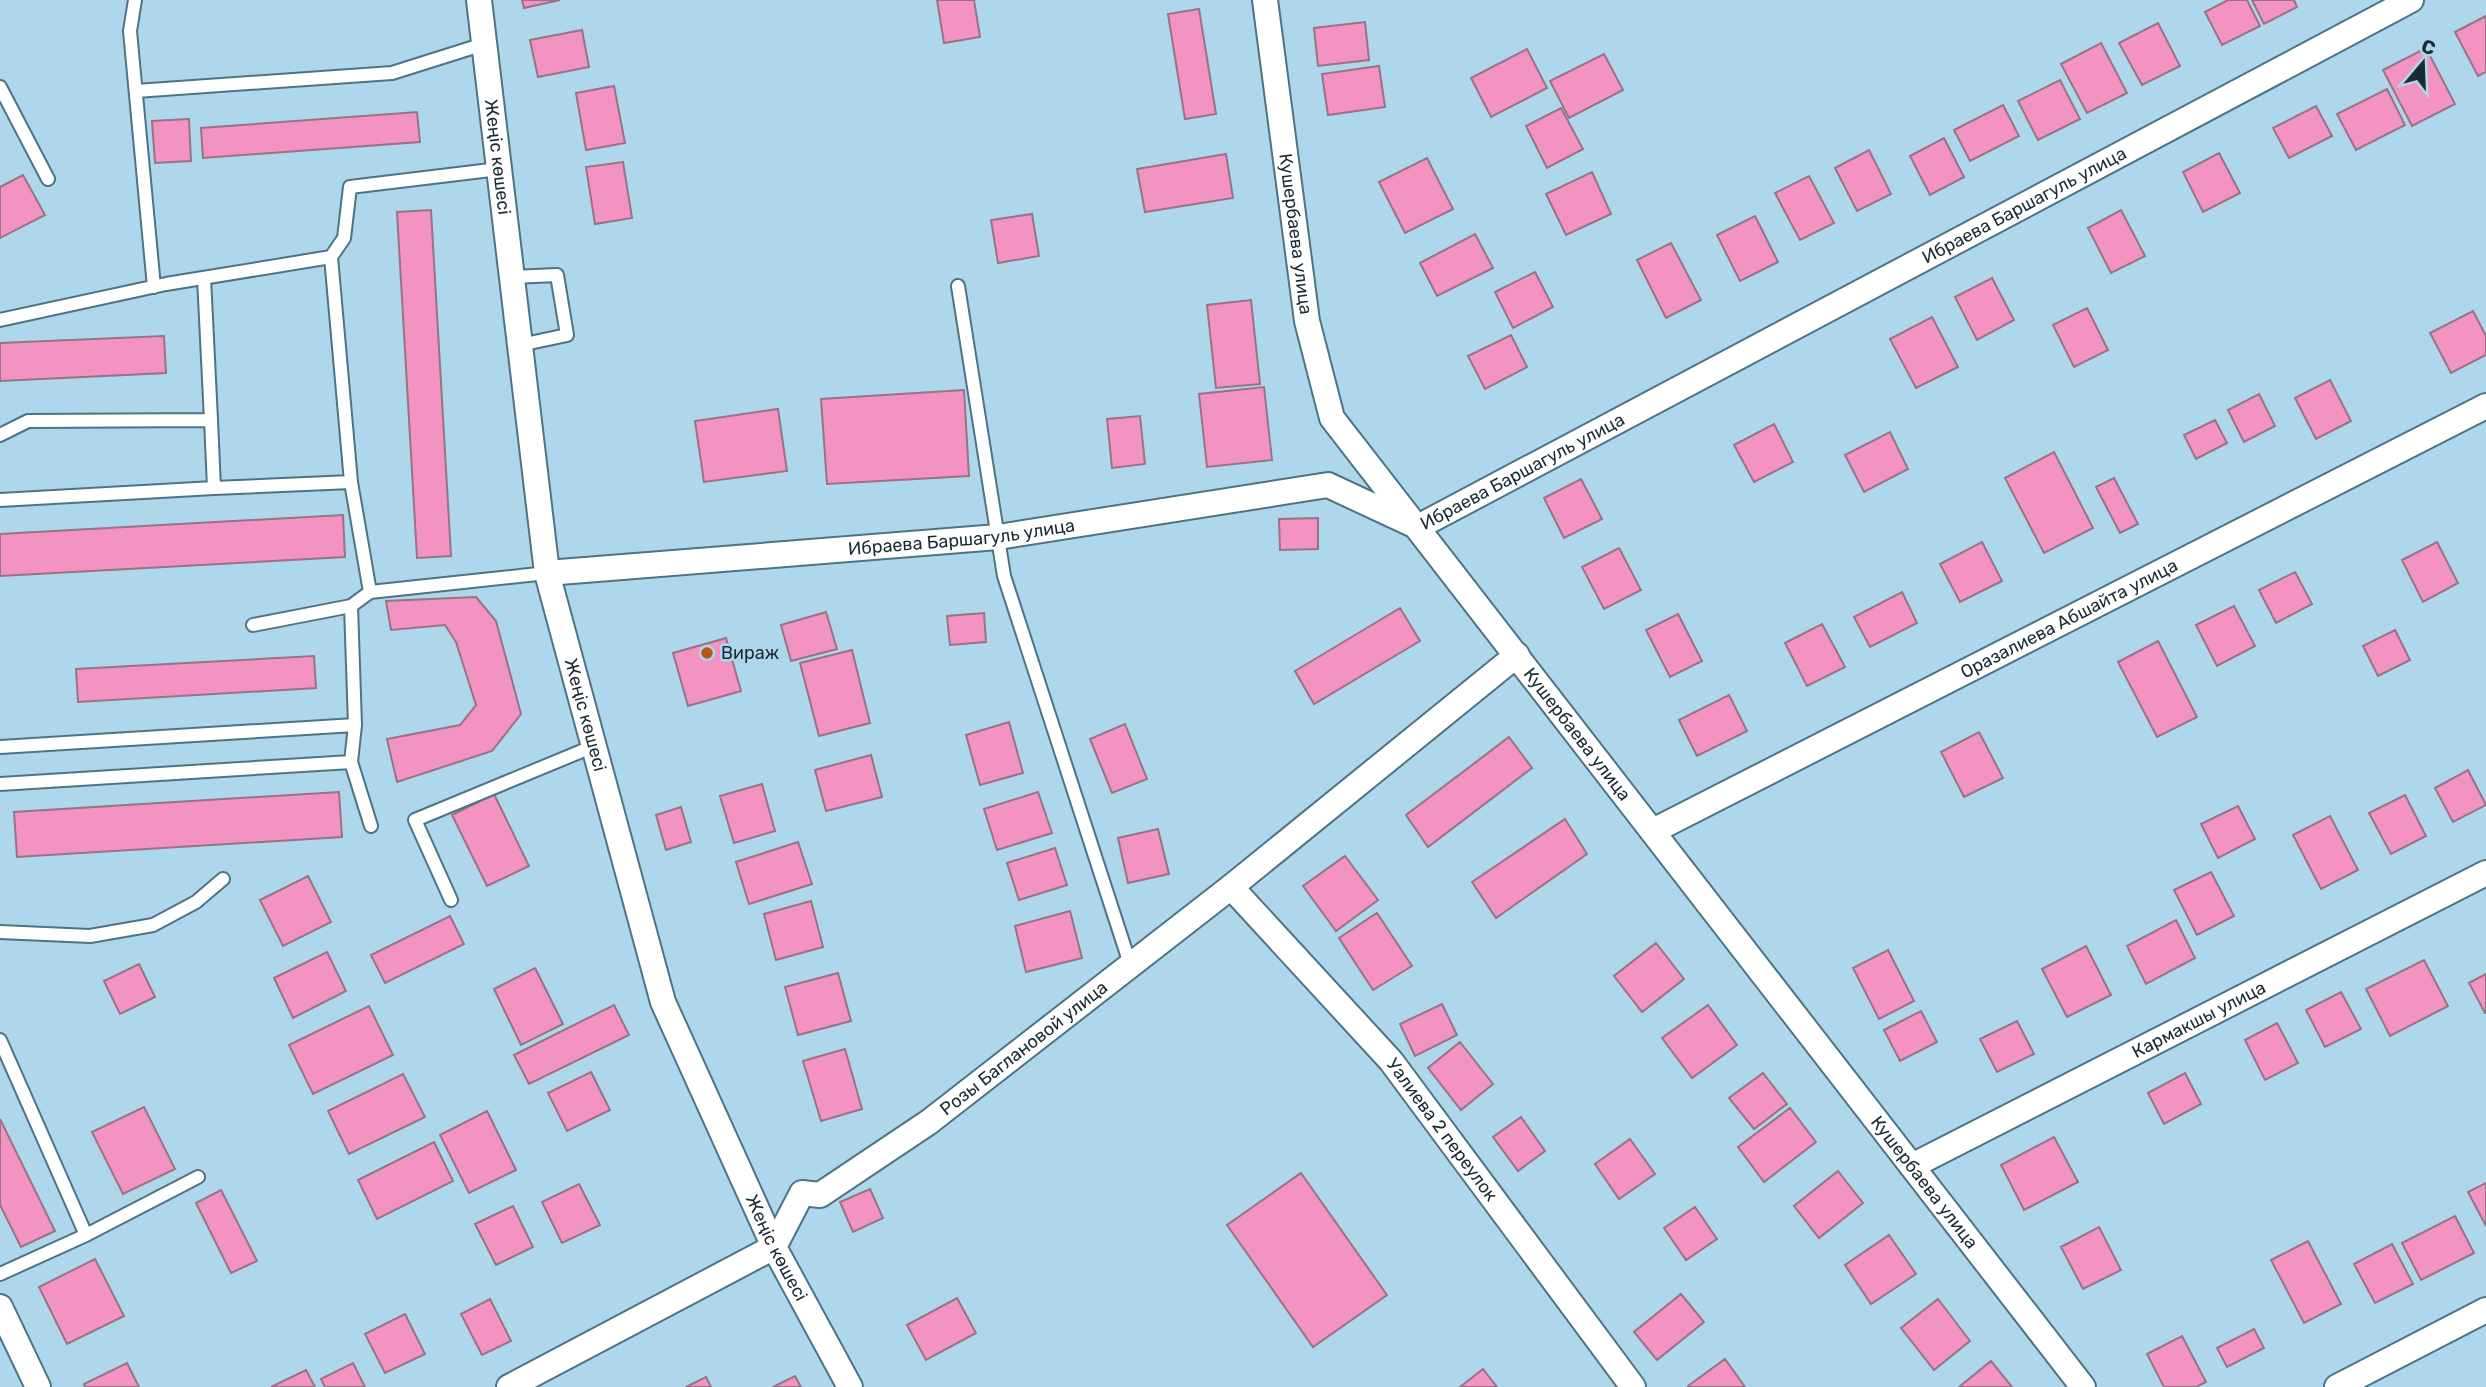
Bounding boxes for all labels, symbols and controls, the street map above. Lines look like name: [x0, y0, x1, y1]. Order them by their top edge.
north arrow: [2388, 28, 2458, 98]
text: С: [2418, 34, 2438, 60]
street label: Жеңіс көшесі: [480, 98, 515, 216]
street label: Ибраева Баршагуль улица: [1918, 142, 2130, 269]
street label: Кушербаева улица: [1274, 152, 1317, 316]
street label: Ибраева Баршагуль улица: [1416, 408, 1628, 535]
street label: Ибраева Баршагуль улица: [847, 514, 1076, 560]
street label: Оразалиева Абшайта улица: [1957, 554, 2181, 683]
place label: Вираж: [721, 642, 779, 664]
marker: Вираж: [699, 645, 715, 661]
street label: Жеңіс көшесі: [560, 656, 611, 774]
street label: Кушербаева улица: [1519, 663, 1635, 805]
street label: Розы Баглановой улица: [936, 976, 1112, 1120]
street label: Кармакшы улица: [2128, 976, 2269, 1063]
street label: Уалиева 2 переулок: [1382, 1054, 1502, 1206]
street label: Кушербаева улица: [1866, 1112, 1983, 1253]
street label: Жеңіс көшесі: [741, 1191, 812, 1305]

